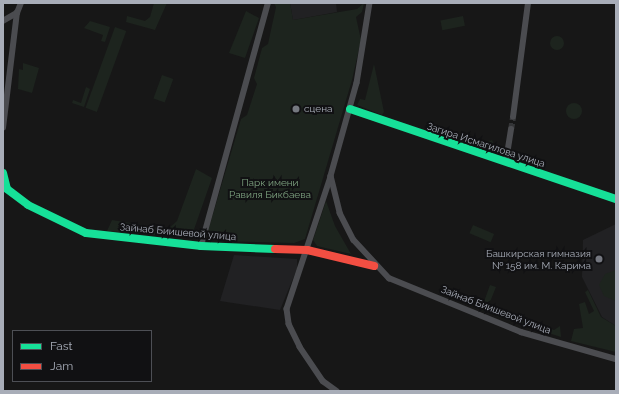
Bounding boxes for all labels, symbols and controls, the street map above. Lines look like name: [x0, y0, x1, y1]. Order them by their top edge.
place label: сцена: [304, 103, 332, 115]
marker: сцена: [291, 104, 301, 114]
street label: Загира Исмагилова улица: [425, 120, 547, 170]
park label: Парк имени Равиля Бикбаева: [229, 176, 311, 200]
street label: Зайнаб Биишевой улица: [119, 221, 237, 243]
place label: Башкирская гимназия № 158 им. М. Карима: [486, 247, 591, 270]
marker: Башкирская гимназия № 158 им. М. Карима: [594, 254, 604, 264]
street label: Зайнаб Биишевой улица: [439, 283, 553, 337]
legend: [12, 330, 152, 382]
text: Fast: [50, 339, 73, 353]
text: Jam: [50, 359, 73, 373]

